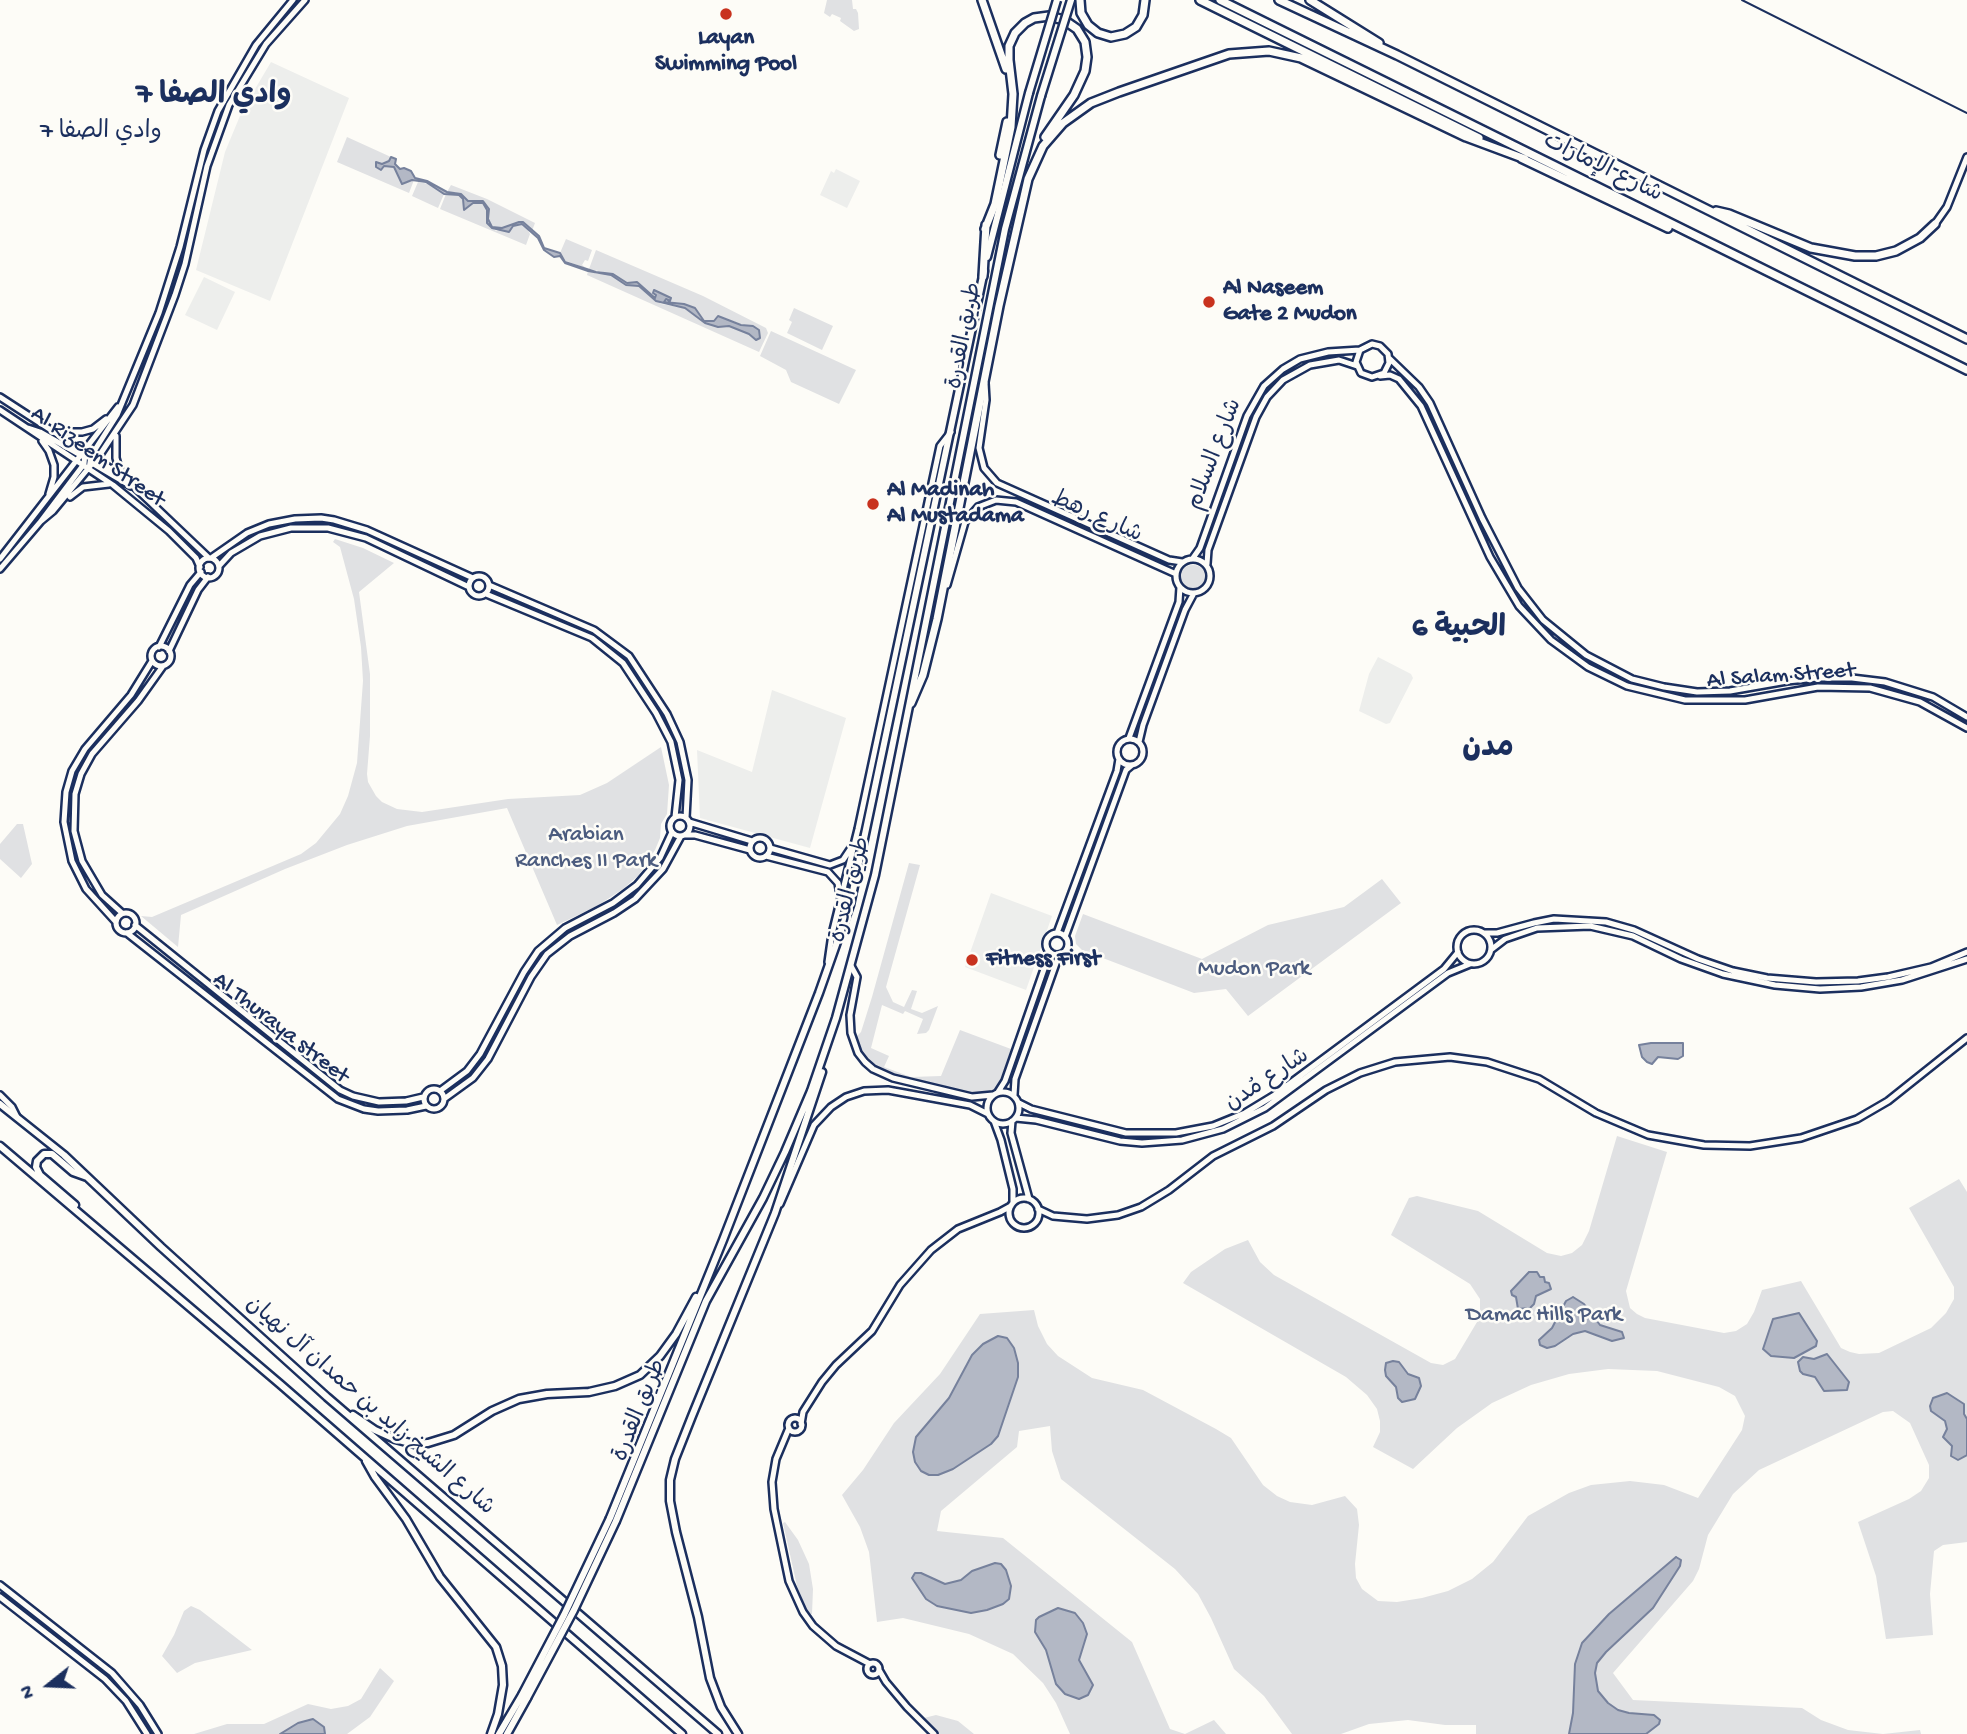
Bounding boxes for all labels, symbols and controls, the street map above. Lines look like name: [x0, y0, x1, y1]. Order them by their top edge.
marker: Layan Swimming Pool: [718, 6, 734, 22]
place label: Layan Swimming Pool: [655, 25, 797, 79]
district label: وادي الصفا 7: [136, 79, 292, 115]
district label: وادي الصفا 7: [40, 119, 162, 147]
street label: شارع الإمارات: [1538, 128, 1666, 210]
place label: Al Naseem Gate 2 Mudon: [1223, 275, 1357, 329]
street label: طريق القدرة: [942, 280, 990, 392]
marker: Al Naseem Gate 2 Mudon: [1201, 294, 1217, 310]
street label: شارع السلام: [1182, 396, 1250, 514]
street label: Al Rizeem Street: [24, 401, 170, 515]
place label: Al Madinah Al Mustadama: [887, 477, 1024, 531]
street label: شارع رهط: [1046, 486, 1146, 550]
marker: Al Madinah Al Mustadama: [865, 496, 881, 512]
district label: الحبية 6: [1412, 612, 1506, 648]
street label: Al Salam Street: [1706, 658, 1856, 696]
district label: مدن: [1462, 732, 1514, 768]
park label: Arabian Ranches II Park: [515, 822, 657, 876]
street label: طريق القدرة: [826, 834, 878, 946]
place label: Fitness First: [986, 946, 1100, 974]
marker: Fitness First: [964, 952, 980, 968]
park label: Mudon Park: [1198, 956, 1310, 984]
street label: Al Thuraya street: [206, 967, 354, 1091]
street label: شارع مُدن: [1221, 1044, 1315, 1118]
street label: شارع الشيخ زايد بن حمدان آل نهيان: [239, 1291, 499, 1523]
park label: Damac Hills Park: [1466, 1302, 1622, 1330]
street label: طريق القدرة: [608, 1356, 674, 1466]
north arrow: [14, 1650, 84, 1720]
text: N: [16, 1682, 41, 1701]

